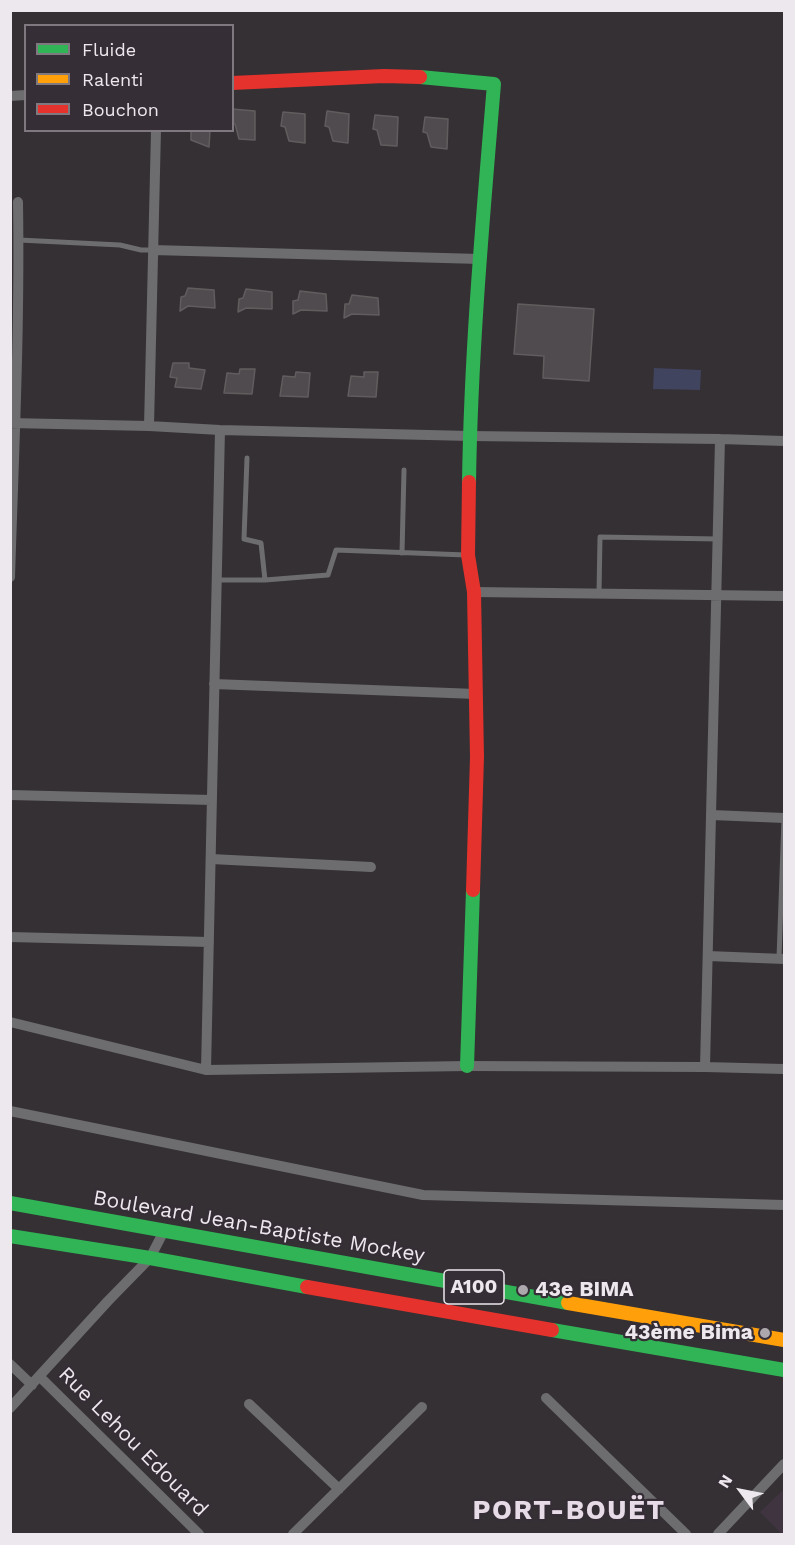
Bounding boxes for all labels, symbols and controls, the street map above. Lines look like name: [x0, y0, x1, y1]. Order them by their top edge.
legend: [24, 24, 234, 132]
text: Fluide: [82, 39, 136, 60]
text: Ralenti: [82, 69, 143, 90]
text: Bouchon: [82, 99, 159, 120]
street label: Boulevard Jean-Baptiste Mockey: [91, 1185, 427, 1269]
road number: A100: [444, 1270, 504, 1304]
place label: 43e BIMA: [535, 1277, 634, 1303]
marker: 43e BIMA: [516, 1283, 530, 1297]
place label: 43ème Bima: [625, 1320, 753, 1346]
marker: 43ème Bima: [758, 1326, 772, 1340]
street label: Rue Lehou Edouard: [53, 1362, 213, 1522]
north arrow: [711, 1461, 771, 1521]
text: N: [714, 1471, 737, 1491]
district label: PORT-BOUËT: [472, 1495, 666, 1527]

